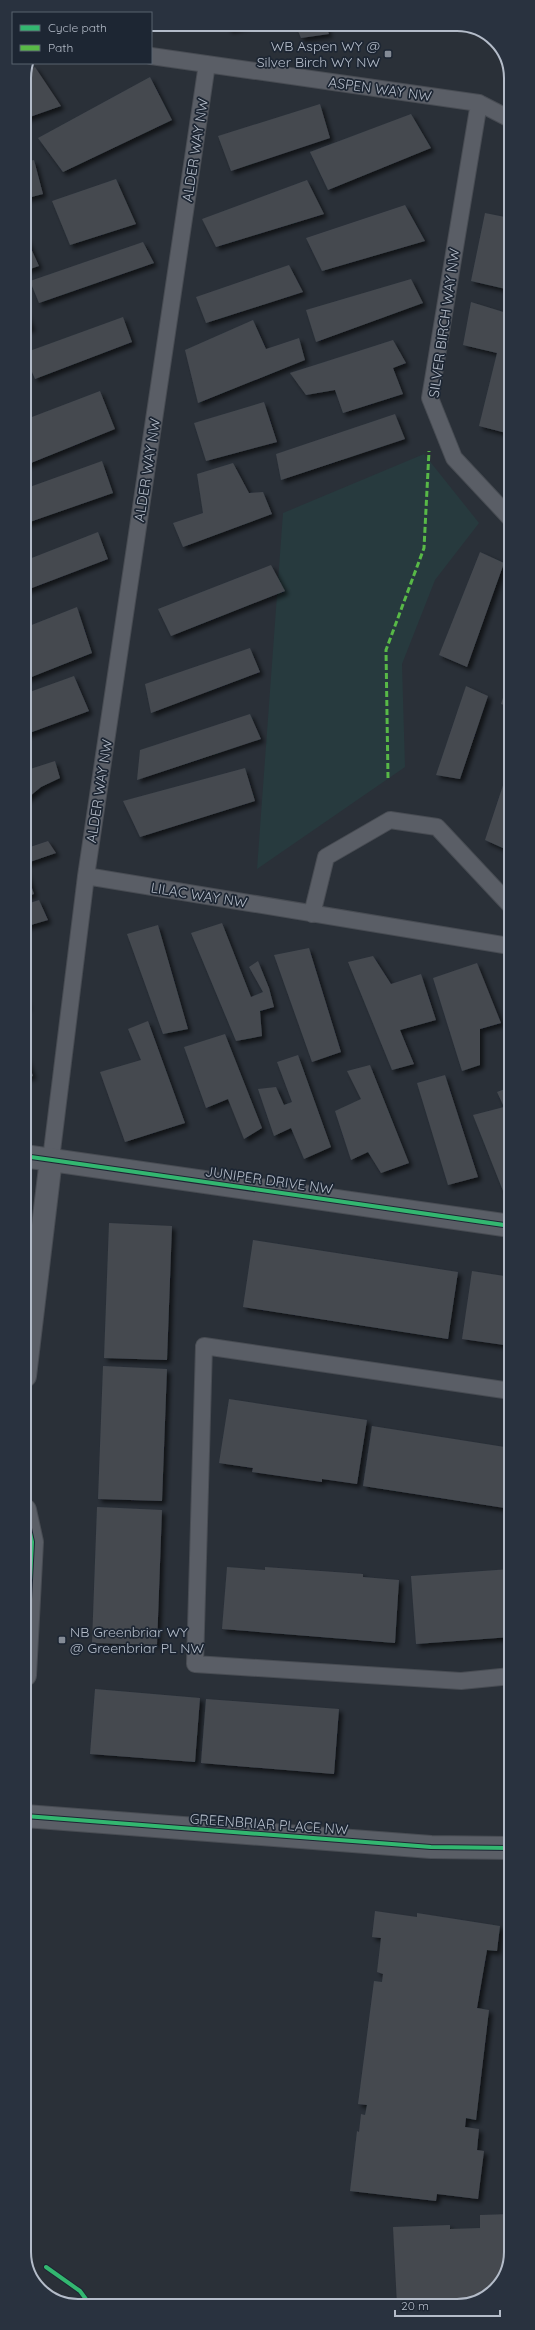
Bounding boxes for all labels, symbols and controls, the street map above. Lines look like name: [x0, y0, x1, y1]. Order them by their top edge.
legend: [12, 12, 152, 64]
text: Cycle path: [48, 20, 107, 35]
place label: WB Aspen WY @ Silver Birch WY NW: [257, 37, 380, 71]
text: Path: [48, 40, 73, 55]
marker: WB Aspen WY @ Silver Birch WY NW: [383, 49, 393, 59]
street label: ASPEN WAY NW: [327, 73, 433, 105]
street label: ALDER WAY NW: [178, 96, 212, 203]
street label: SILVER BIRCH WAY NW: [425, 247, 463, 399]
street label: ALDER WAY NW: [130, 416, 164, 523]
street label: ALDER WAY NW: [82, 737, 116, 844]
street label: LILAC WAY NW: [149, 878, 249, 912]
street label: JUNIPER DRIVE NW: [204, 1162, 335, 1198]
place label: NB Greenbriar WY @ Greenbriar PL NW: [70, 1623, 205, 1657]
marker: NB Greenbriar WY @ Greenbriar PL NW: [57, 1635, 67, 1645]
street label: GREENBRIAR PLACE NW: [189, 1809, 349, 1839]
scale bar: [395, 2292, 500, 2318]
text: 20 m: [401, 2298, 429, 2313]

